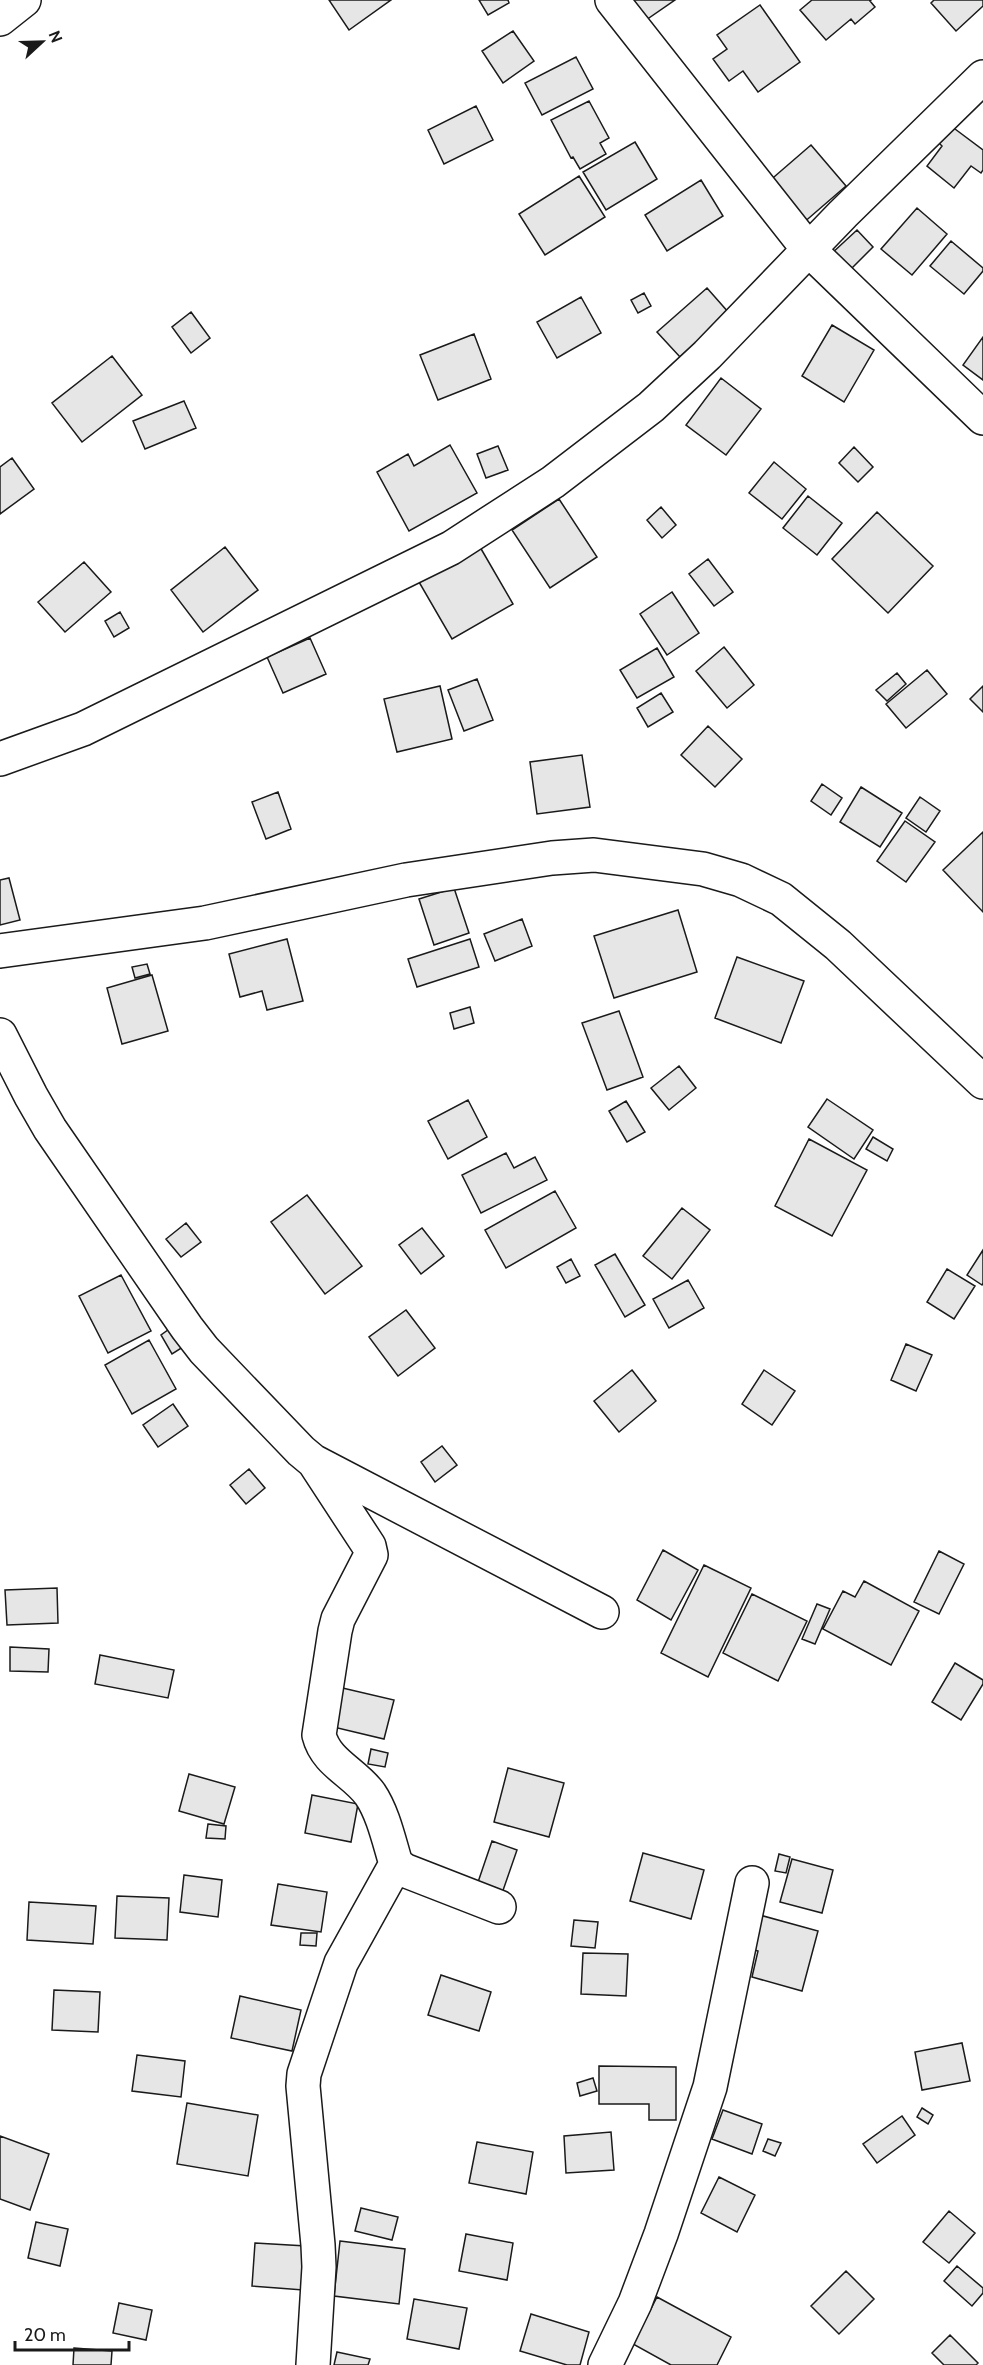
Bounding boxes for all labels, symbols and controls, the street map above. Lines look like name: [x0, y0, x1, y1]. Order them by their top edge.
north arrow: [12, 12, 72, 72]
text: N: [45, 28, 66, 45]
scale bar: [15, 2314, 129, 2352]
text: 20 m: [24, 2324, 66, 2346]

